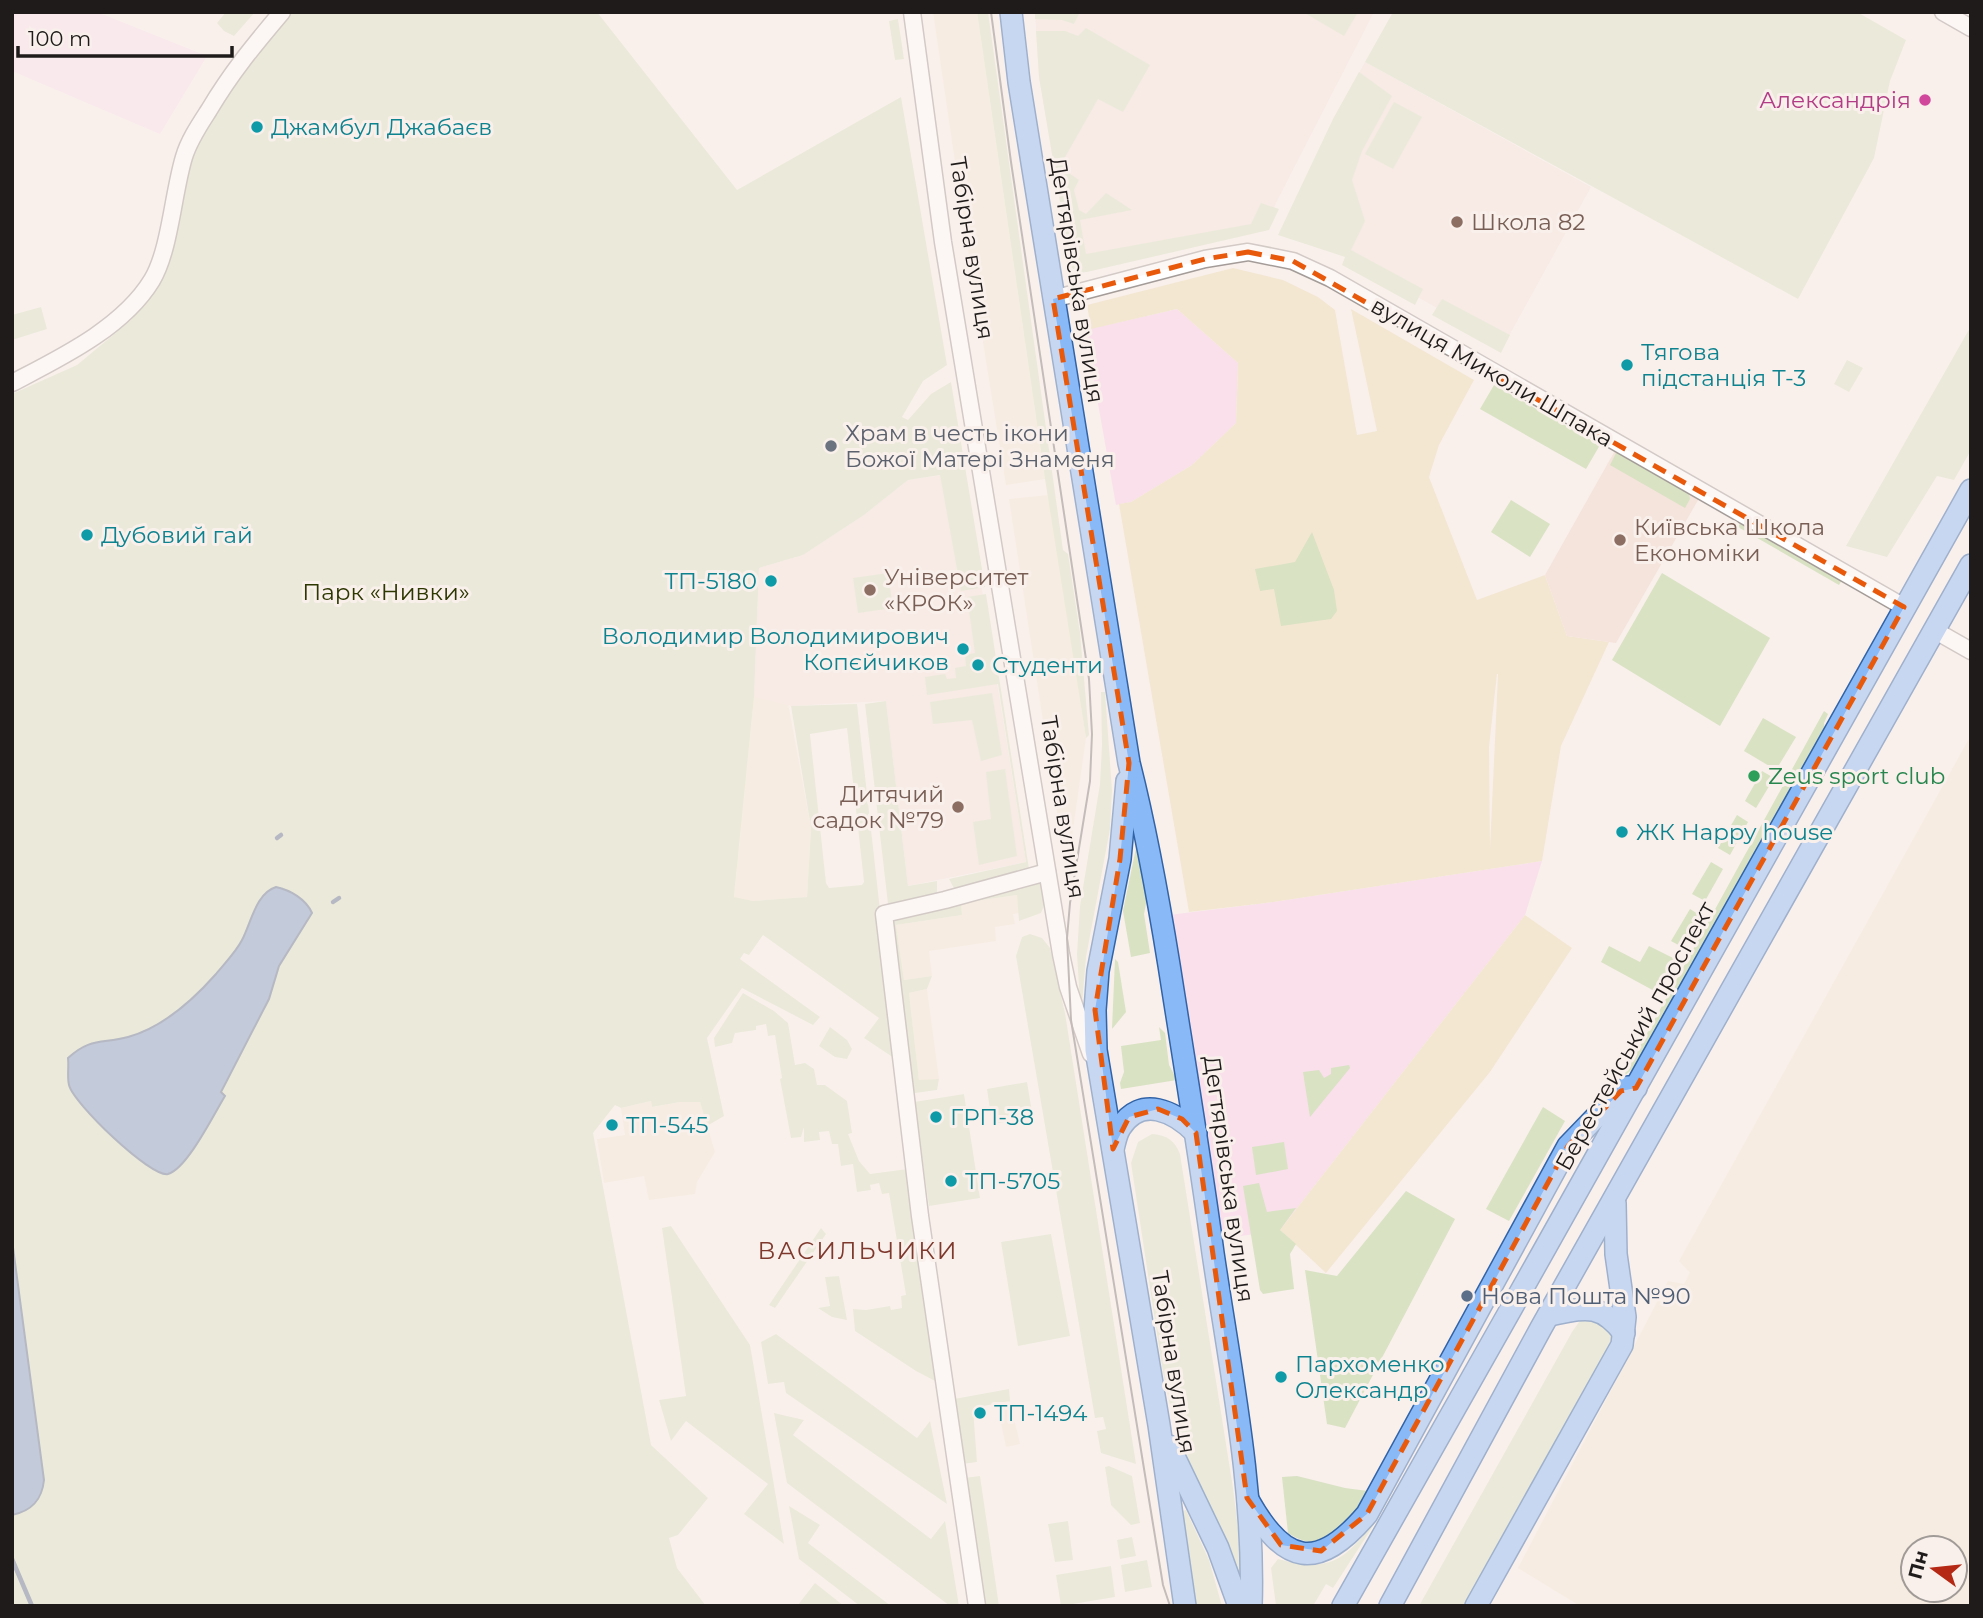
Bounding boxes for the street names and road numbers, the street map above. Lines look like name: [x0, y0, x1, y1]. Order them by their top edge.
street label: Табірна вулиця: [944, 155, 1000, 341]
street label: Дегтярівська вулиця: [1044, 155, 1110, 405]
street label: вулиця Миколи Шпака: [1366, 291, 1618, 453]
street label: Табірна вулиця: [1035, 714, 1091, 900]
street label: Берестейський проспект: [1549, 896, 1721, 1176]
street label: Дегтярівська вулиця: [1198, 1054, 1260, 1304]
street label: Табірна вулиця: [1146, 1269, 1202, 1455]

